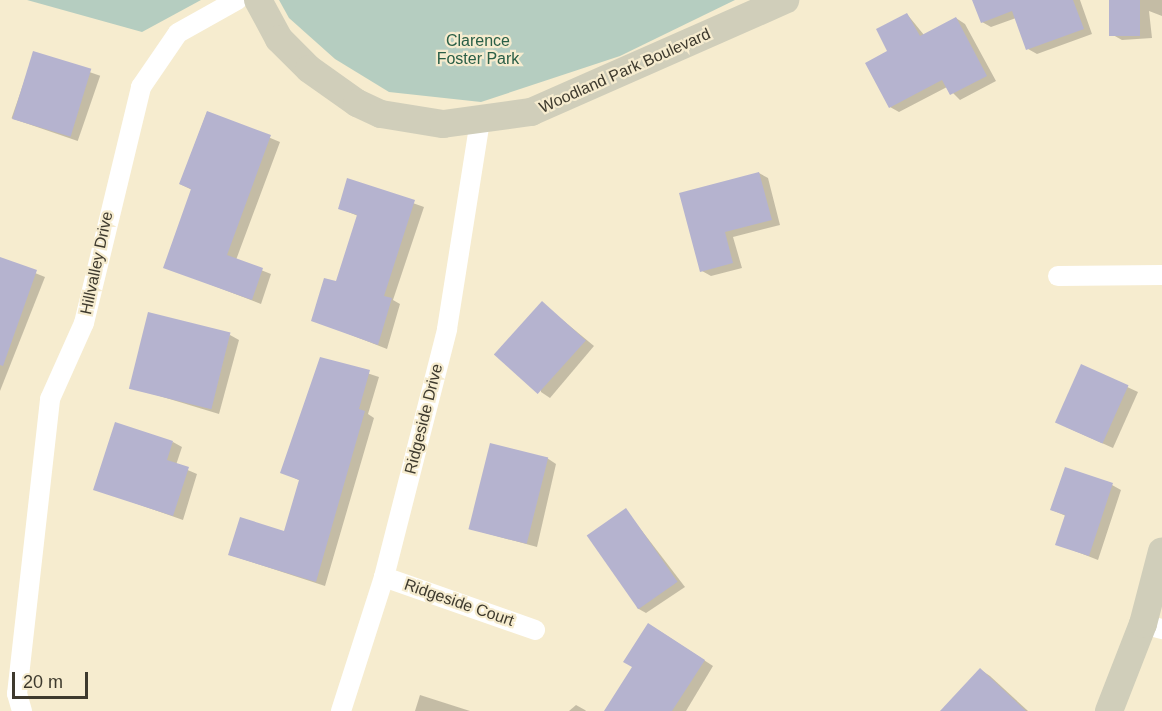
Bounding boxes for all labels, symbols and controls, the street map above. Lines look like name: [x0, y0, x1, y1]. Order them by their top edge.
street label: Woodland Park Boulevard: [536, 24, 714, 118]
park label: Clarence Foster Park: [437, 31, 519, 69]
street label: Hillvalley Drive: [77, 210, 117, 316]
street label: Ridgeside Drive: [401, 362, 447, 476]
street label: Ridgeside Court: [402, 575, 516, 631]
scale bar: [15, 660, 92, 698]
text: 20 m: [23, 672, 63, 692]

